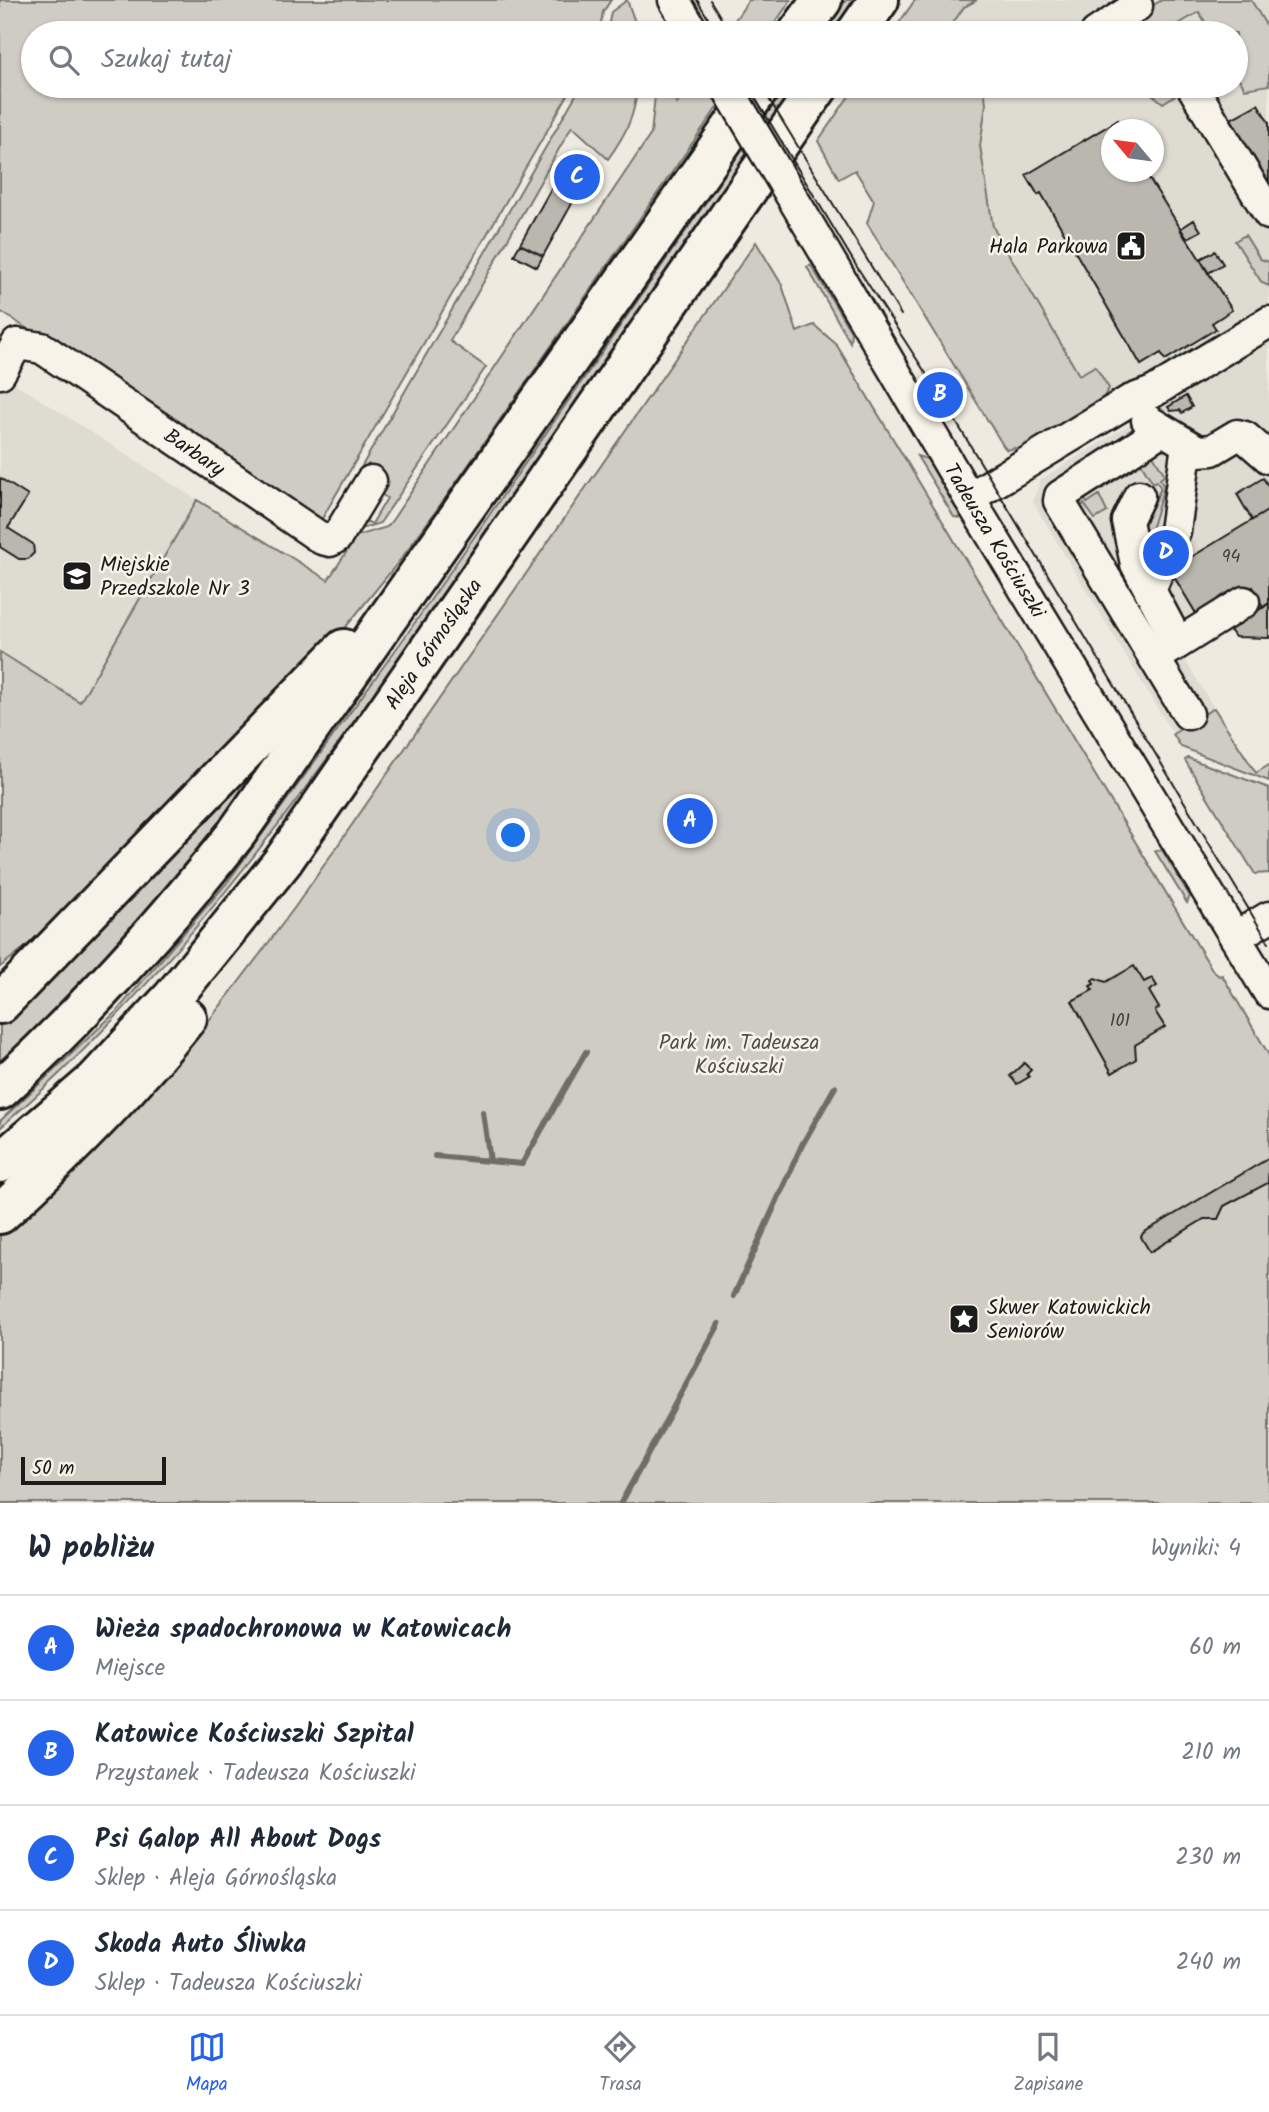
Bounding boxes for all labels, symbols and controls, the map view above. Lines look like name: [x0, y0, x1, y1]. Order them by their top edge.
search box: [21, 21, 1248, 98]
text: Szukaj tutaj: [101, 39, 232, 81]
icon: search: [45, 41, 83, 79]
north arrow: [1101, 119, 1164, 182]
pin: C: [554, 151, 600, 203]
public building icon: Hala Parkowa: [1114, 229, 1148, 263]
place label: Hala Parkowa: [989, 231, 1108, 264]
pin: B: [917, 369, 963, 421]
street label: Barbary: [156, 421, 231, 486]
street label: Tadeusza Kościuszki: [934, 457, 1054, 626]
pin: D: [1143, 527, 1189, 579]
house number: 94: [1222, 543, 1240, 572]
place label: Miejskie Przedszkole Nr 3: [100, 549, 250, 606]
school or university icon: Miejskie Przedszkole Nr 3: [60, 559, 94, 593]
street label: Aleja Górnośląska: [377, 572, 492, 717]
pin: A: [667, 795, 713, 847]
your location: [496, 818, 530, 852]
house number: 101: [1110, 1007, 1130, 1036]
park label: Park im. Tadeusza Kościuszki: [659, 1027, 819, 1084]
place label: Skwer Katowickich Seniorów: [987, 1292, 1151, 1349]
place icon: Skwer Katowickich Seniorów: [947, 1302, 981, 1336]
scale bar: [21, 1454, 166, 1486]
text: 50 m: [32, 1454, 74, 1484]
text: W pobliżu: [28, 1525, 154, 1573]
text: Wyniki: 4: [1151, 1531, 1241, 1567]
text: Wieża spadochronowa w Katowicach: [95, 1609, 511, 1651]
text: A: [44, 1630, 58, 1666]
text: 60 m: [1189, 1630, 1241, 1666]
text: Miejsce: [95, 1651, 165, 1687]
text: Katowice Kościuszki Szpital: [95, 1714, 414, 1756]
text: B: [44, 1735, 58, 1771]
text: 210 m: [1181, 1735, 1241, 1771]
text: Przystanek · Tadeusza Kościuszki: [95, 1756, 415, 1792]
text: Psi Galop All About Dogs: [95, 1819, 381, 1861]
text: C: [44, 1840, 58, 1876]
text: 230 m: [1175, 1840, 1241, 1876]
text: Sklep · Aleja Górnośląska: [95, 1861, 337, 1897]
text: Skoda Auto Śliwka: [95, 1924, 306, 1966]
text: D: [43, 1945, 59, 1981]
text: 240 m: [1176, 1945, 1241, 1981]
text: Sklep · Tadeusza Kościuszki: [95, 1966, 362, 2002]
tab: Mapa: [186, 2028, 228, 2100]
tab: Trasa: [599, 2028, 642, 2100]
tab: Zapisane: [1013, 2028, 1083, 2100]

